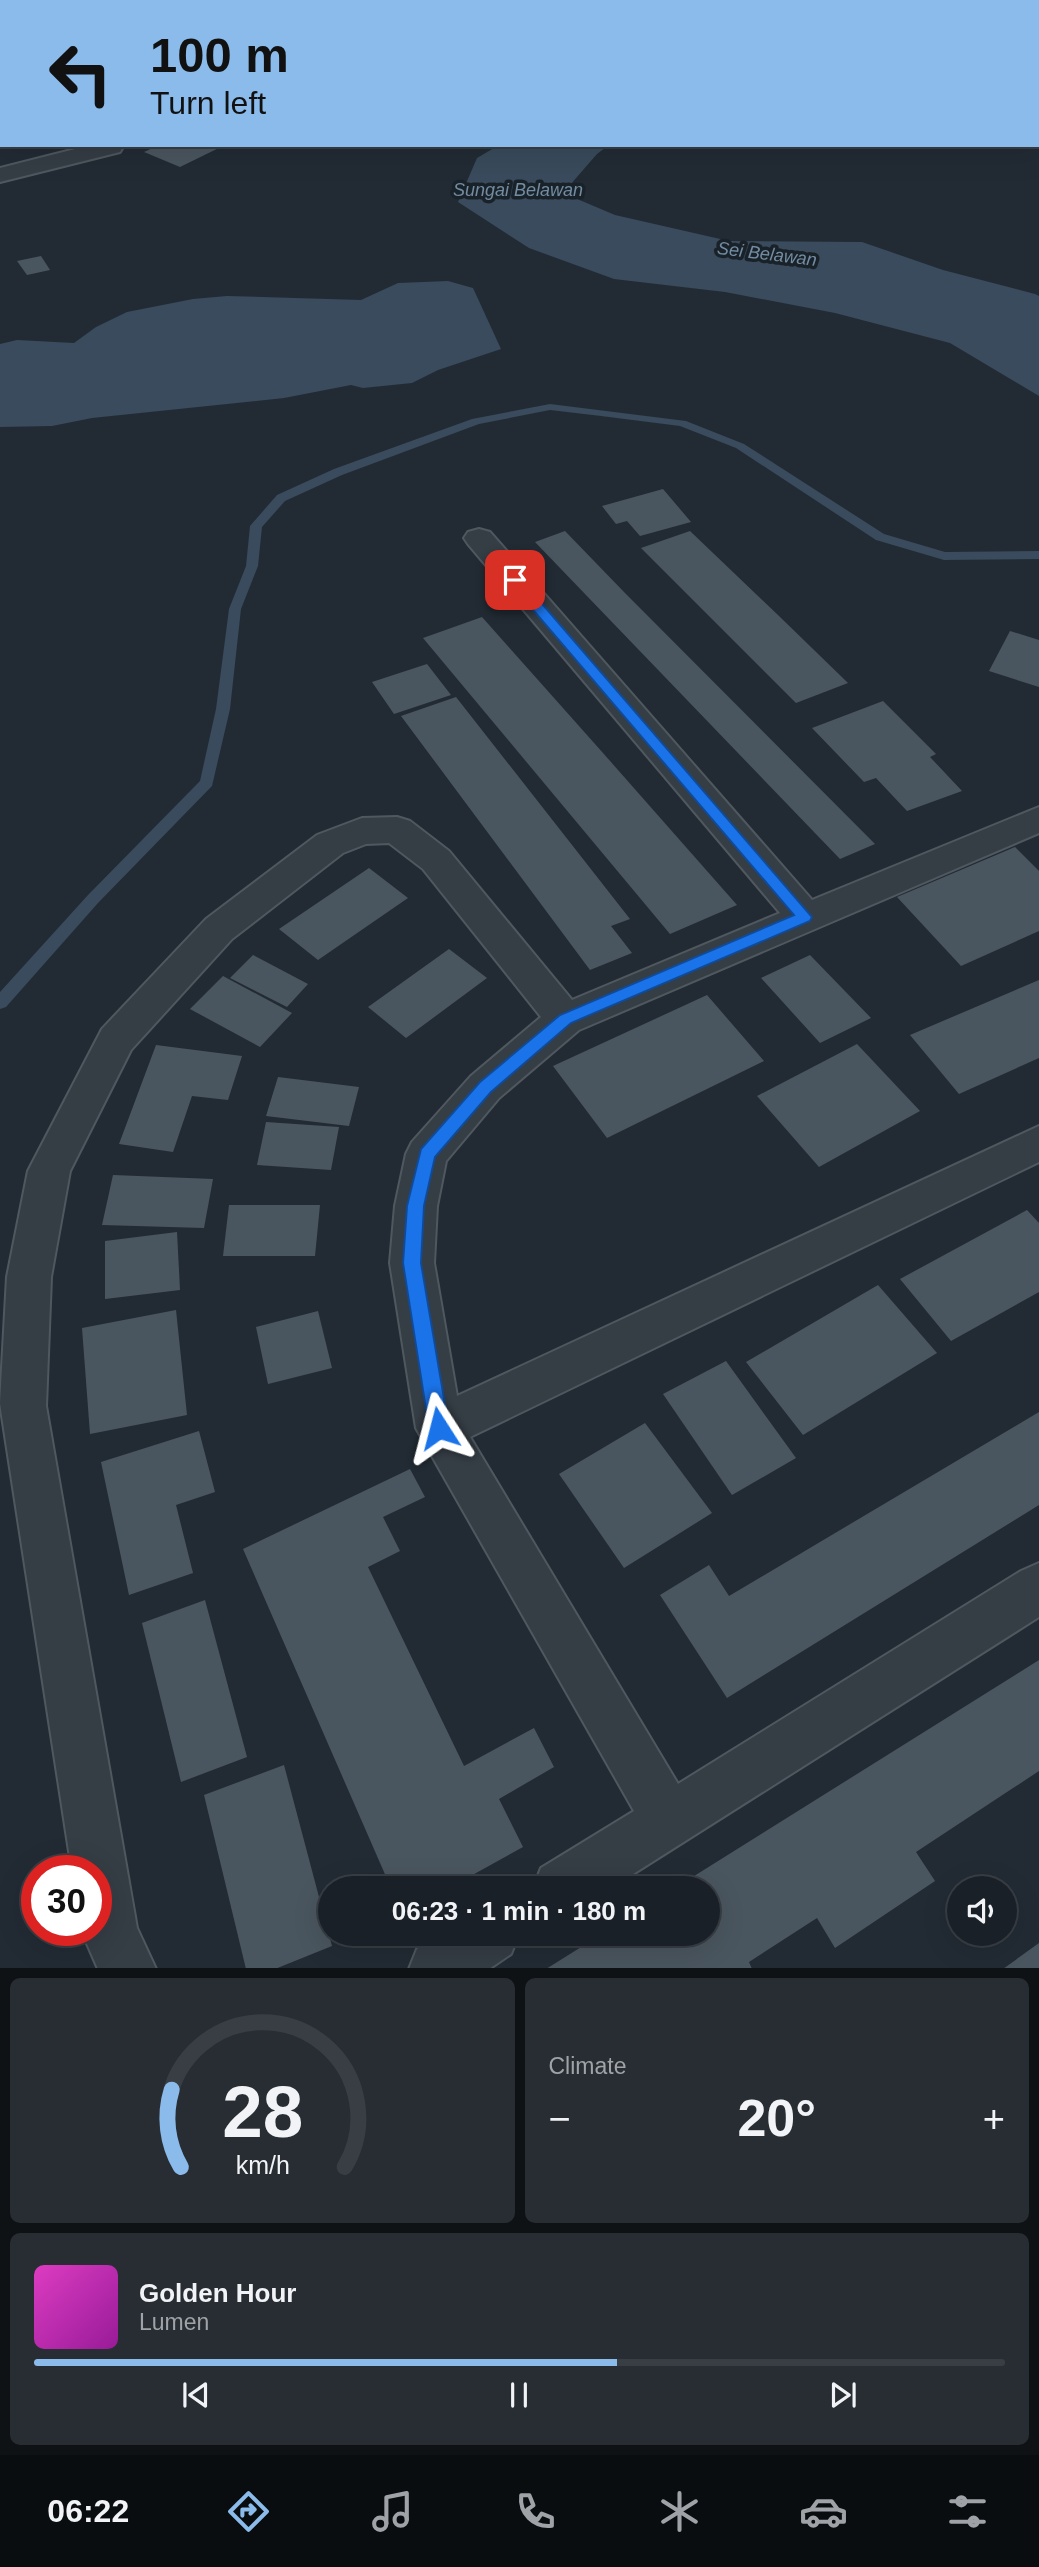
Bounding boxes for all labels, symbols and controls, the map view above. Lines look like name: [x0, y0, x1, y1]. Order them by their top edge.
icon: left: [35, 28, 126, 119]
text: 100 m: [150, 28, 289, 82]
text: Turn left: [150, 85, 266, 121]
water label: Sungai Belawan: [453, 180, 583, 200]
water label: Sei Belawan: [716, 238, 818, 270]
pin: [485, 550, 545, 610]
icon: arrive: [496, 561, 534, 599]
position arrow: [402, 1391, 476, 1465]
speed limit sign: 30: [21, 1855, 112, 1946]
map controls: [947, 1876, 1017, 1946]
button: sound: [947, 1876, 1017, 1946]
text: 06:23 · 1 min · 180 m: [392, 1896, 646, 1926]
text: Climate: [549, 2053, 626, 2079]
text: 28: [222, 2071, 303, 2152]
text: 20°: [737, 2089, 816, 2147]
text: −: [549, 2098, 571, 2140]
text: +: [983, 2098, 1005, 2140]
text: km/h: [235, 2150, 289, 2178]
text: Golden Hour: [139, 2278, 296, 2308]
text: Lumen: [139, 2309, 209, 2335]
icon: previous: [177, 2376, 215, 2414]
icon: pause: [500, 2376, 538, 2414]
icon: next: [824, 2376, 862, 2414]
icon: directions: [224, 2487, 273, 2536]
icon: music: [368, 2487, 417, 2536]
icon: phone: [511, 2487, 560, 2536]
icon: climate: [655, 2487, 704, 2536]
icon: car: [799, 2487, 848, 2536]
icon: filters: [943, 2487, 992, 2536]
text: 06:22: [47, 2493, 129, 2529]

